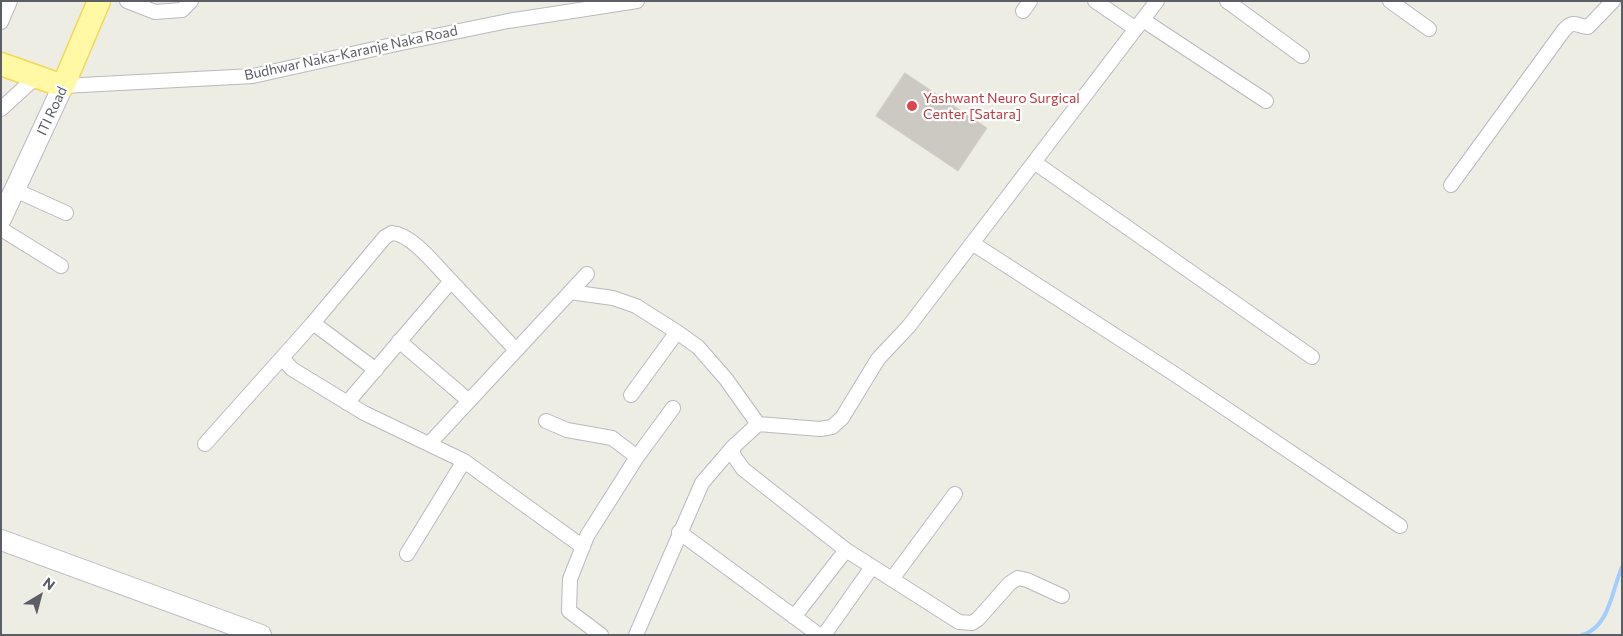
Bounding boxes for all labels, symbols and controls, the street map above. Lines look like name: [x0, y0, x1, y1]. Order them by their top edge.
street label: Budhwar Naka-Karanje Naka Road: [243, 22, 459, 84]
street label: ITI Road: [33, 84, 71, 138]
place label: Yashwant Neuro Surgical Center [Satara]: [923, 90, 1080, 122]
marker: Yashwant Neuro Surgical Center [Satara]: [905, 99, 919, 113]
north arrow: [15, 571, 65, 621]
text: N: [40, 574, 59, 594]

